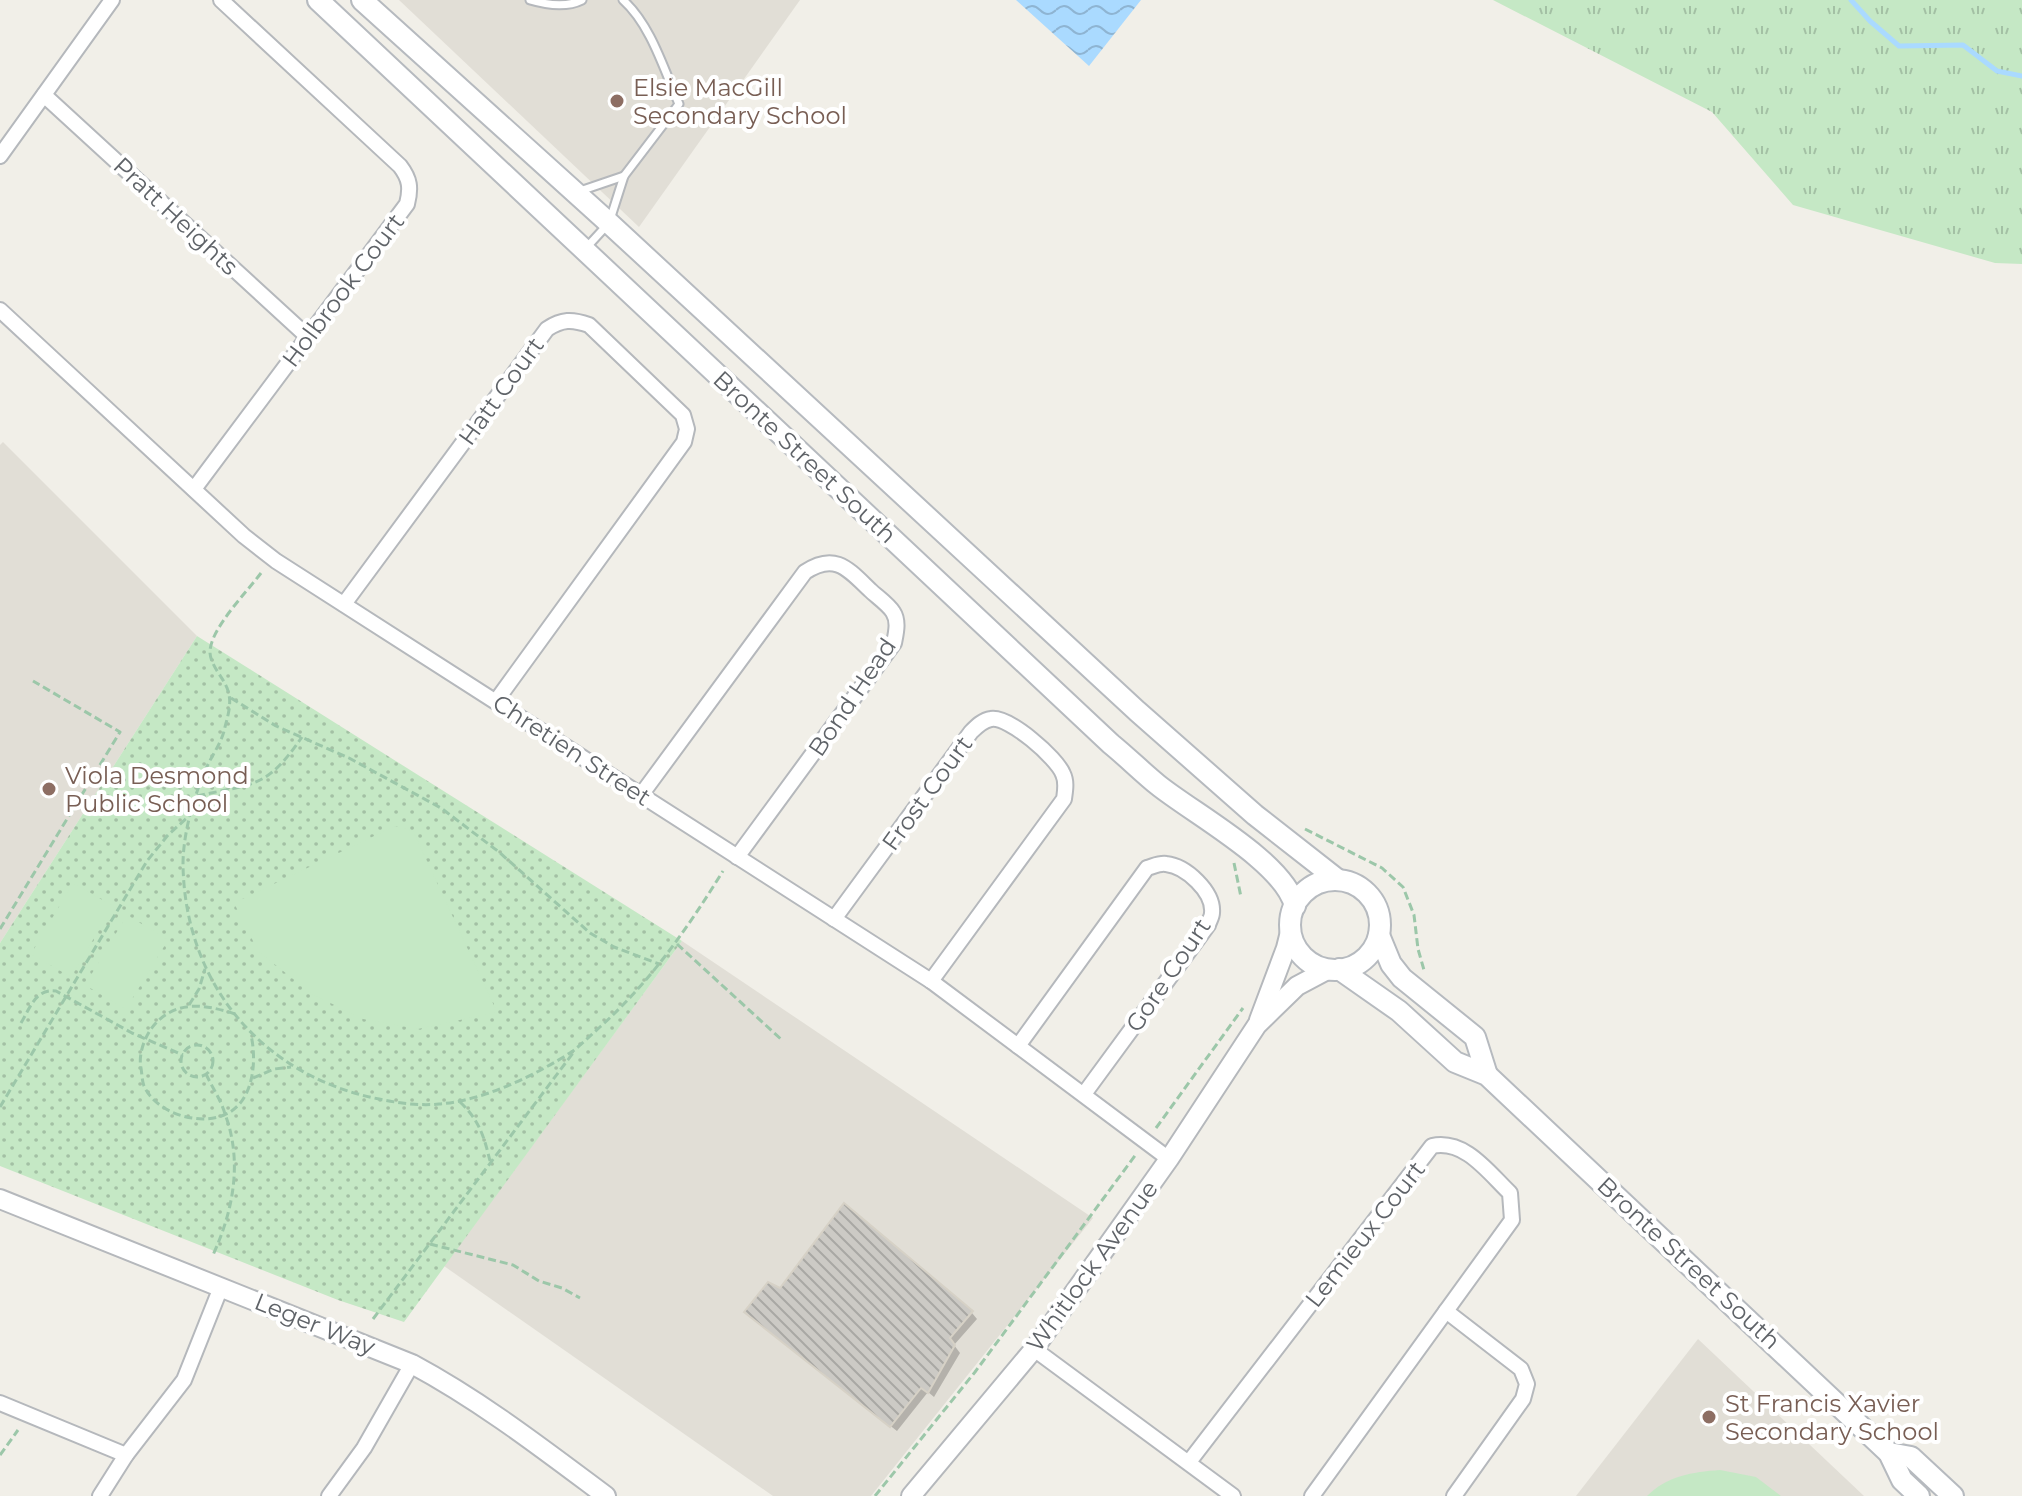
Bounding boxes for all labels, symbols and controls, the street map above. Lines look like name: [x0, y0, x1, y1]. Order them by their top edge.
place label: Elsie MacGill Secondary School: [633, 73, 847, 130]
marker: Elsie MacGill Secondary School: [608, 92, 626, 110]
street label: Pratt Heights: [108, 151, 244, 281]
street label: Holbrook Court: [276, 207, 410, 372]
street label: Hatt Court: [452, 331, 550, 451]
street label: Bronte Street South: [708, 365, 902, 549]
street label: Bond Head: [802, 633, 902, 761]
street label: Chretien Street: [487, 688, 657, 812]
street label: Frost Court: [876, 730, 978, 856]
place label: Viola Desmond Public School: [65, 761, 249, 818]
marker: Viola Desmond Public School: [40, 780, 58, 798]
street label: Gore Court: [1119, 912, 1217, 1037]
street label: Lemieux Court: [1299, 1155, 1431, 1313]
street label: Bronte Street South: [1592, 1171, 1786, 1355]
street label: Whitlock Avenue: [1020, 1175, 1164, 1357]
street label: Leger Way: [251, 1287, 379, 1361]
place label: St Francis Xavier Secondary School: [1725, 1389, 1939, 1446]
marker: St Francis Xavier Secondary School: [1700, 1408, 1718, 1426]

